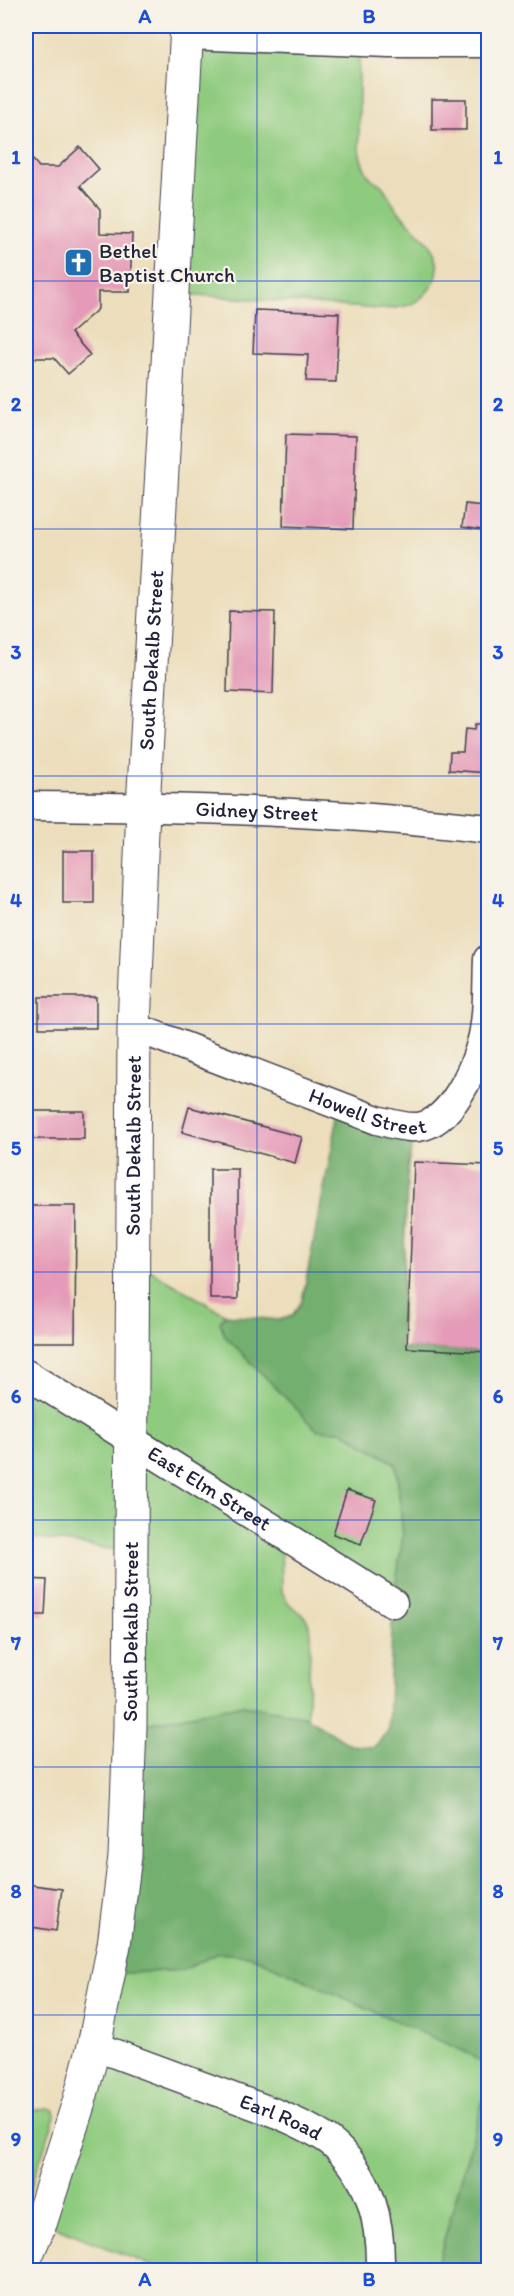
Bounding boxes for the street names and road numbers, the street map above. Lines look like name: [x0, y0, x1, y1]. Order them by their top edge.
street label: South Dekalb Street: [133, 569, 168, 751]
street label: Gidney Street: [195, 796, 319, 826]
street label: South Dekalb Street: [120, 1055, 146, 1236]
street label: Howell Street: [305, 1082, 429, 1139]
street label: East Elm Street: [143, 1440, 276, 1536]
street label: South Dekalb Street: [117, 1541, 143, 1722]
street label: Earl Road: [237, 2088, 328, 2146]

